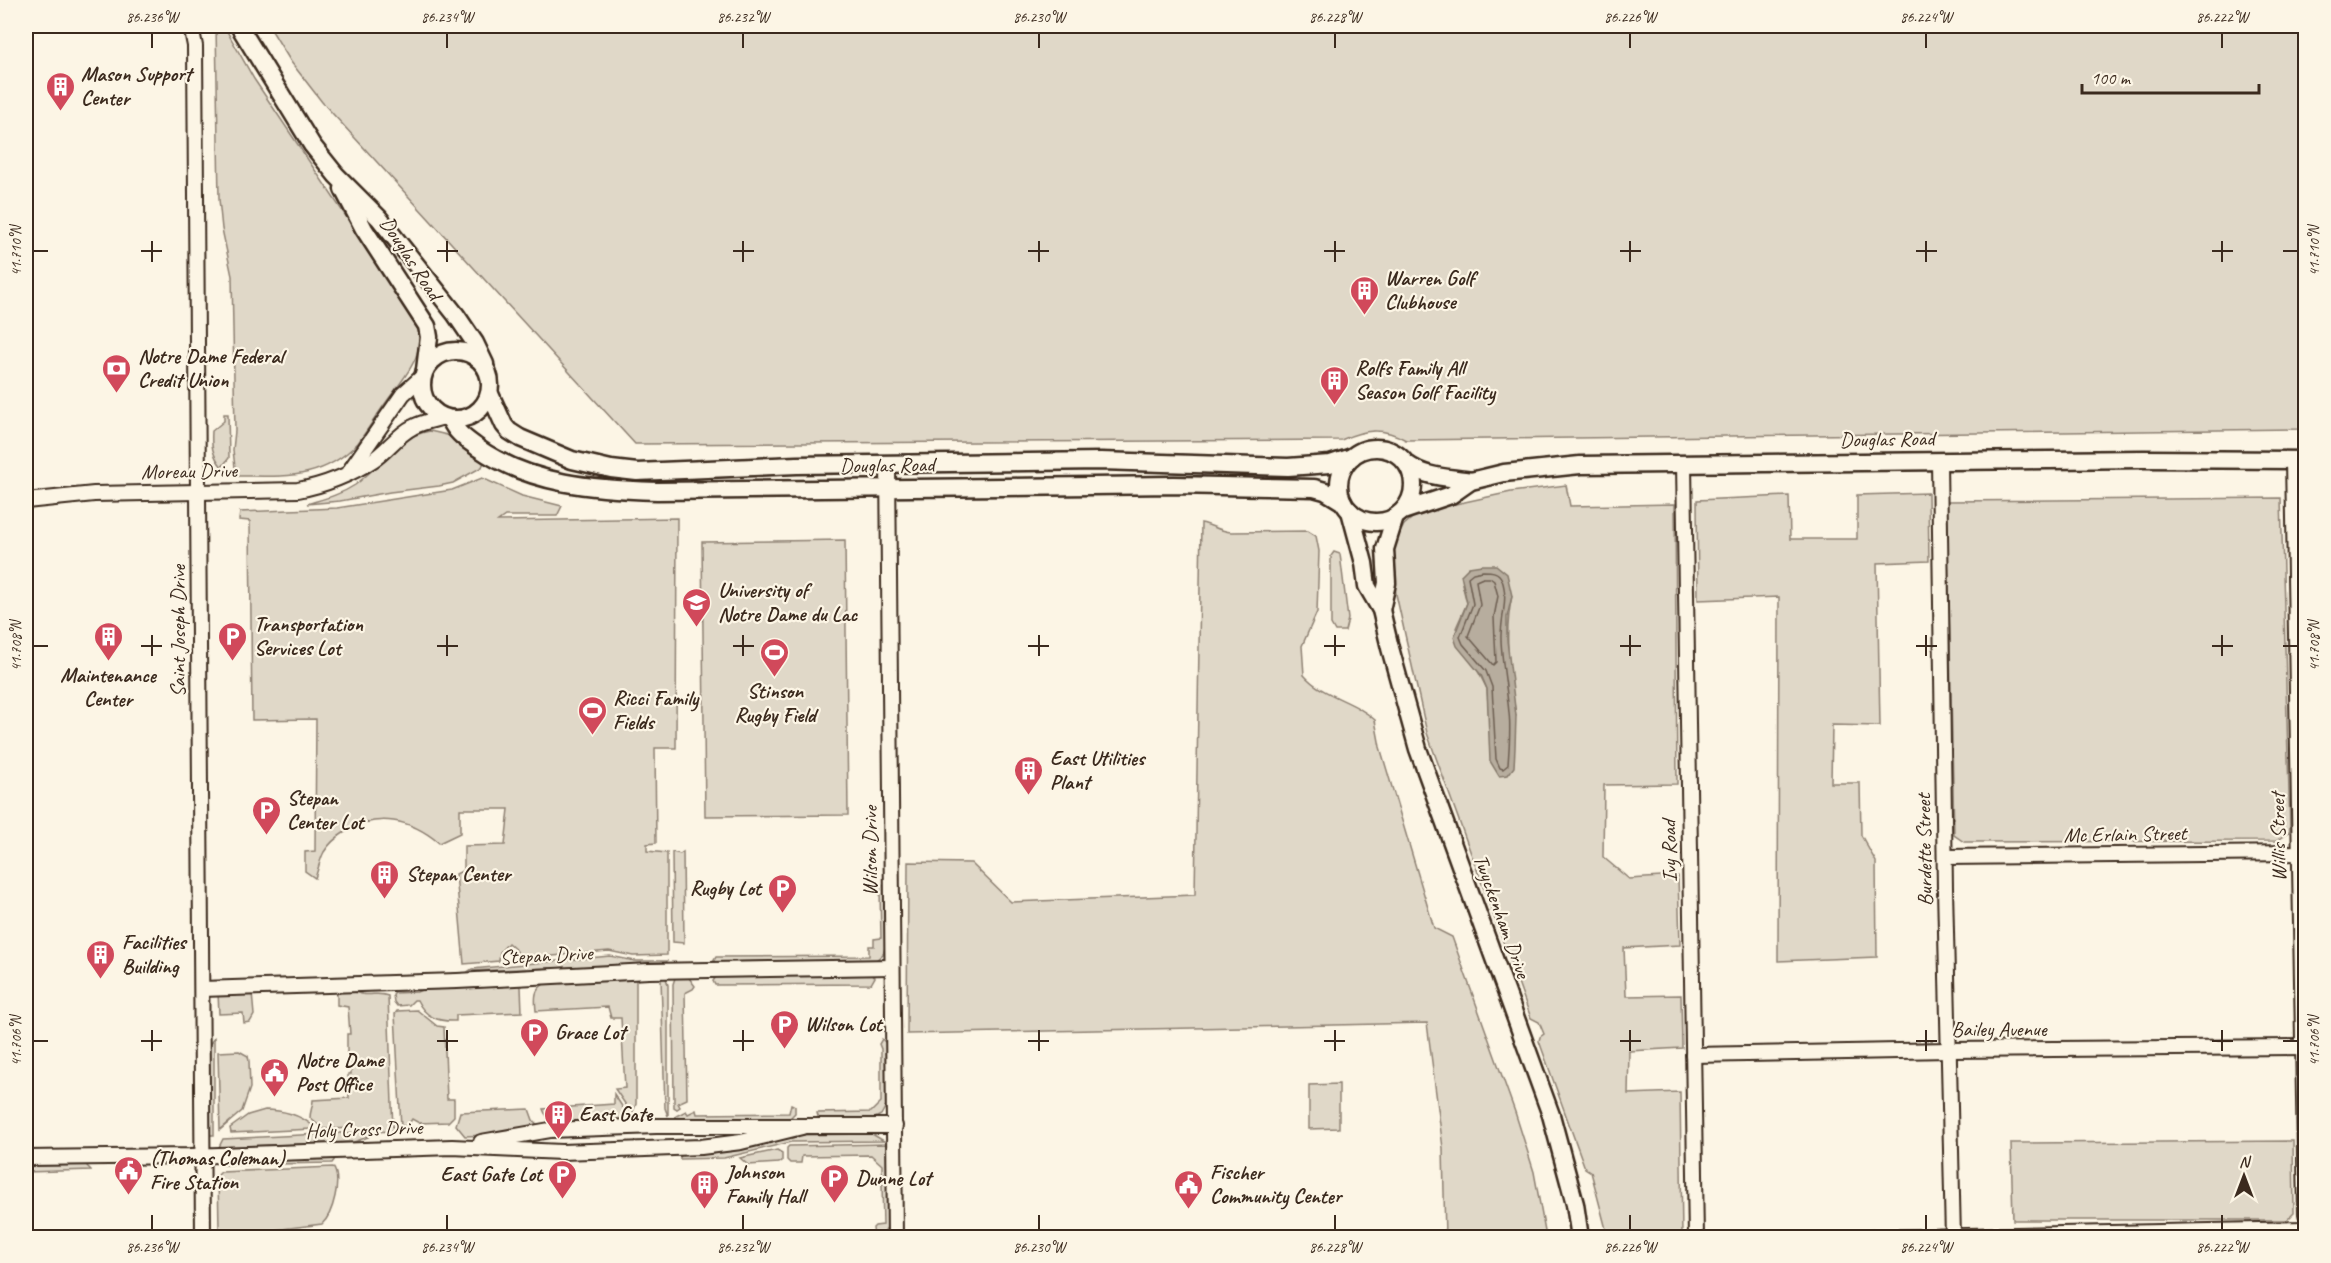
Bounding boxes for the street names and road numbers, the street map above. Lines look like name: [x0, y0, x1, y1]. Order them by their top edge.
street label: Douglas Road: [374, 211, 450, 308]
street label: Douglas Road: [1840, 425, 1938, 453]
street label: Douglas Road: [840, 451, 938, 479]
street label: Moreau Drive: [141, 457, 238, 485]
street label: Saint Joseph Drive: [165, 564, 191, 697]
street label: Willis Street: [2264, 789, 2292, 882]
street label: Burdette Street: [1910, 792, 1938, 906]
street label: Wilson Drive: [857, 804, 883, 896]
street label: Ivy Road: [1655, 817, 1683, 882]
street label: Mc Erlain Street: [2063, 820, 2189, 848]
street label: Twyckenham Drive: [1468, 851, 1537, 983]
street label: Stepan Drive: [499, 939, 595, 970]
street label: Bailey Avenue: [1951, 1016, 2048, 1042]
street label: Holy Cross Drive: [305, 1114, 425, 1144]

